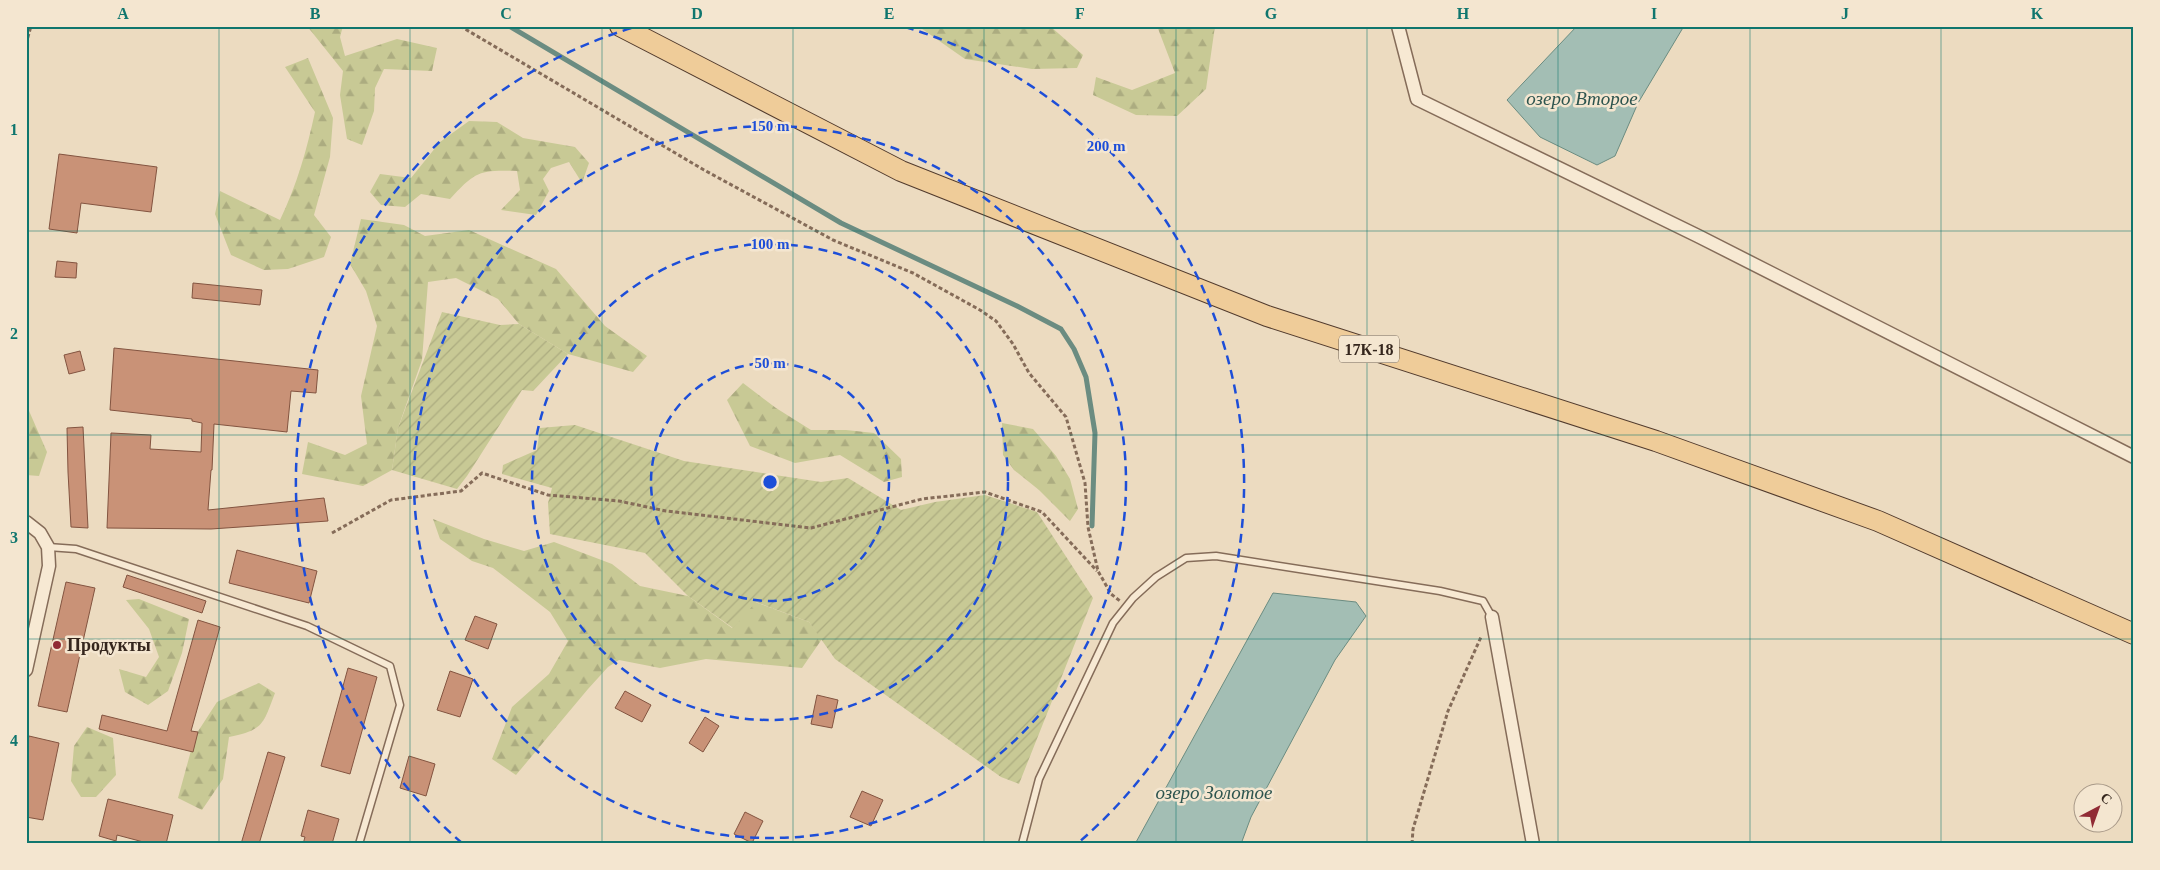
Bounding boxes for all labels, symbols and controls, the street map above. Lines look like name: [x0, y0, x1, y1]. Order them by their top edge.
text: A: [117, 5, 129, 22]
text: B: [310, 5, 321, 22]
text: C: [500, 5, 512, 22]
text: D: [691, 5, 703, 22]
text: E: [884, 5, 894, 22]
text: F: [1075, 5, 1085, 22]
text: G: [1265, 5, 1278, 22]
text: H: [1457, 5, 1470, 22]
text: I: [1651, 5, 1657, 22]
text: J: [1841, 5, 1849, 22]
text: K: [2031, 5, 2044, 22]
water label: озеро Второе: [1526, 88, 1638, 109]
text: 150 m: [751, 118, 790, 134]
text: 1: [10, 121, 18, 138]
text: 200 m: [1087, 138, 1126, 154]
text: 100 m: [751, 236, 790, 252]
text: 2: [10, 325, 18, 342]
road number: 17К-18: [1339, 336, 1399, 362]
text: 50 m: [754, 355, 786, 371]
centre of rings: [761, 473, 779, 491]
text: 3: [10, 529, 18, 546]
place label: Продукты: [67, 635, 151, 655]
marker: Продукты: [51, 639, 63, 651]
text: 4: [10, 732, 18, 749]
water label: озеро Золотое: [1156, 782, 1272, 803]
north arrow: [2072, 782, 2122, 832]
text: С: [2097, 790, 2115, 808]

